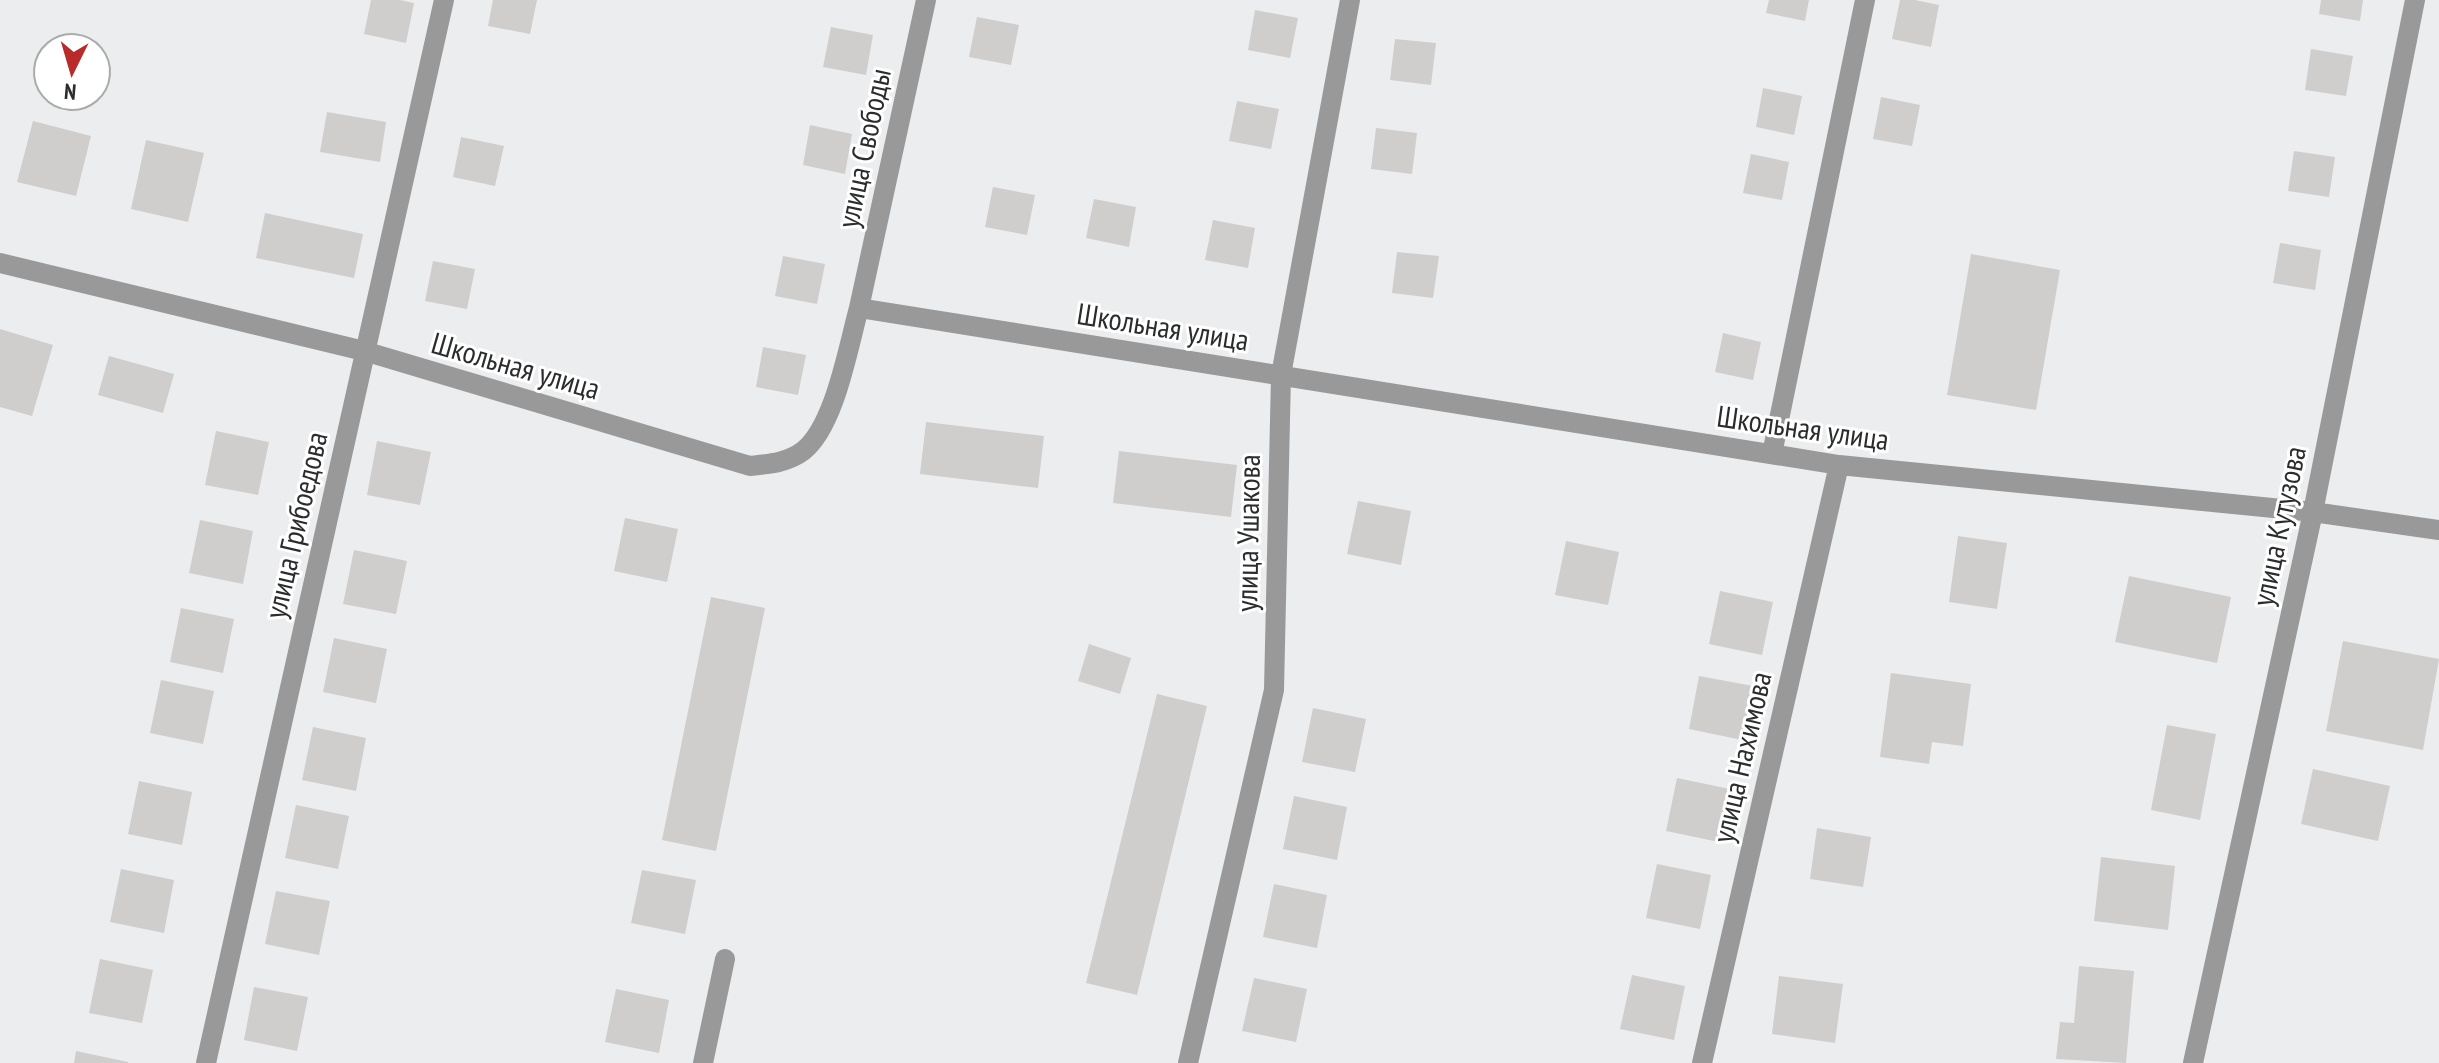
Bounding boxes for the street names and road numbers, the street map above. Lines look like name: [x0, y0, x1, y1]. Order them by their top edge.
street label: улица Свободы: [827, 65, 899, 231]
street label: Школьная улица: [1074, 293, 1252, 359]
street label: Школьная улица: [427, 322, 605, 408]
street label: Школьная улица: [1715, 396, 1891, 458]
street label: улица Грибоедова: [255, 428, 335, 622]
street label: улица Кутузова: [2242, 443, 2314, 609]
street label: улица Ушакова: [1226, 454, 1268, 612]
street label: улица Нахимова: [1702, 668, 1780, 846]

